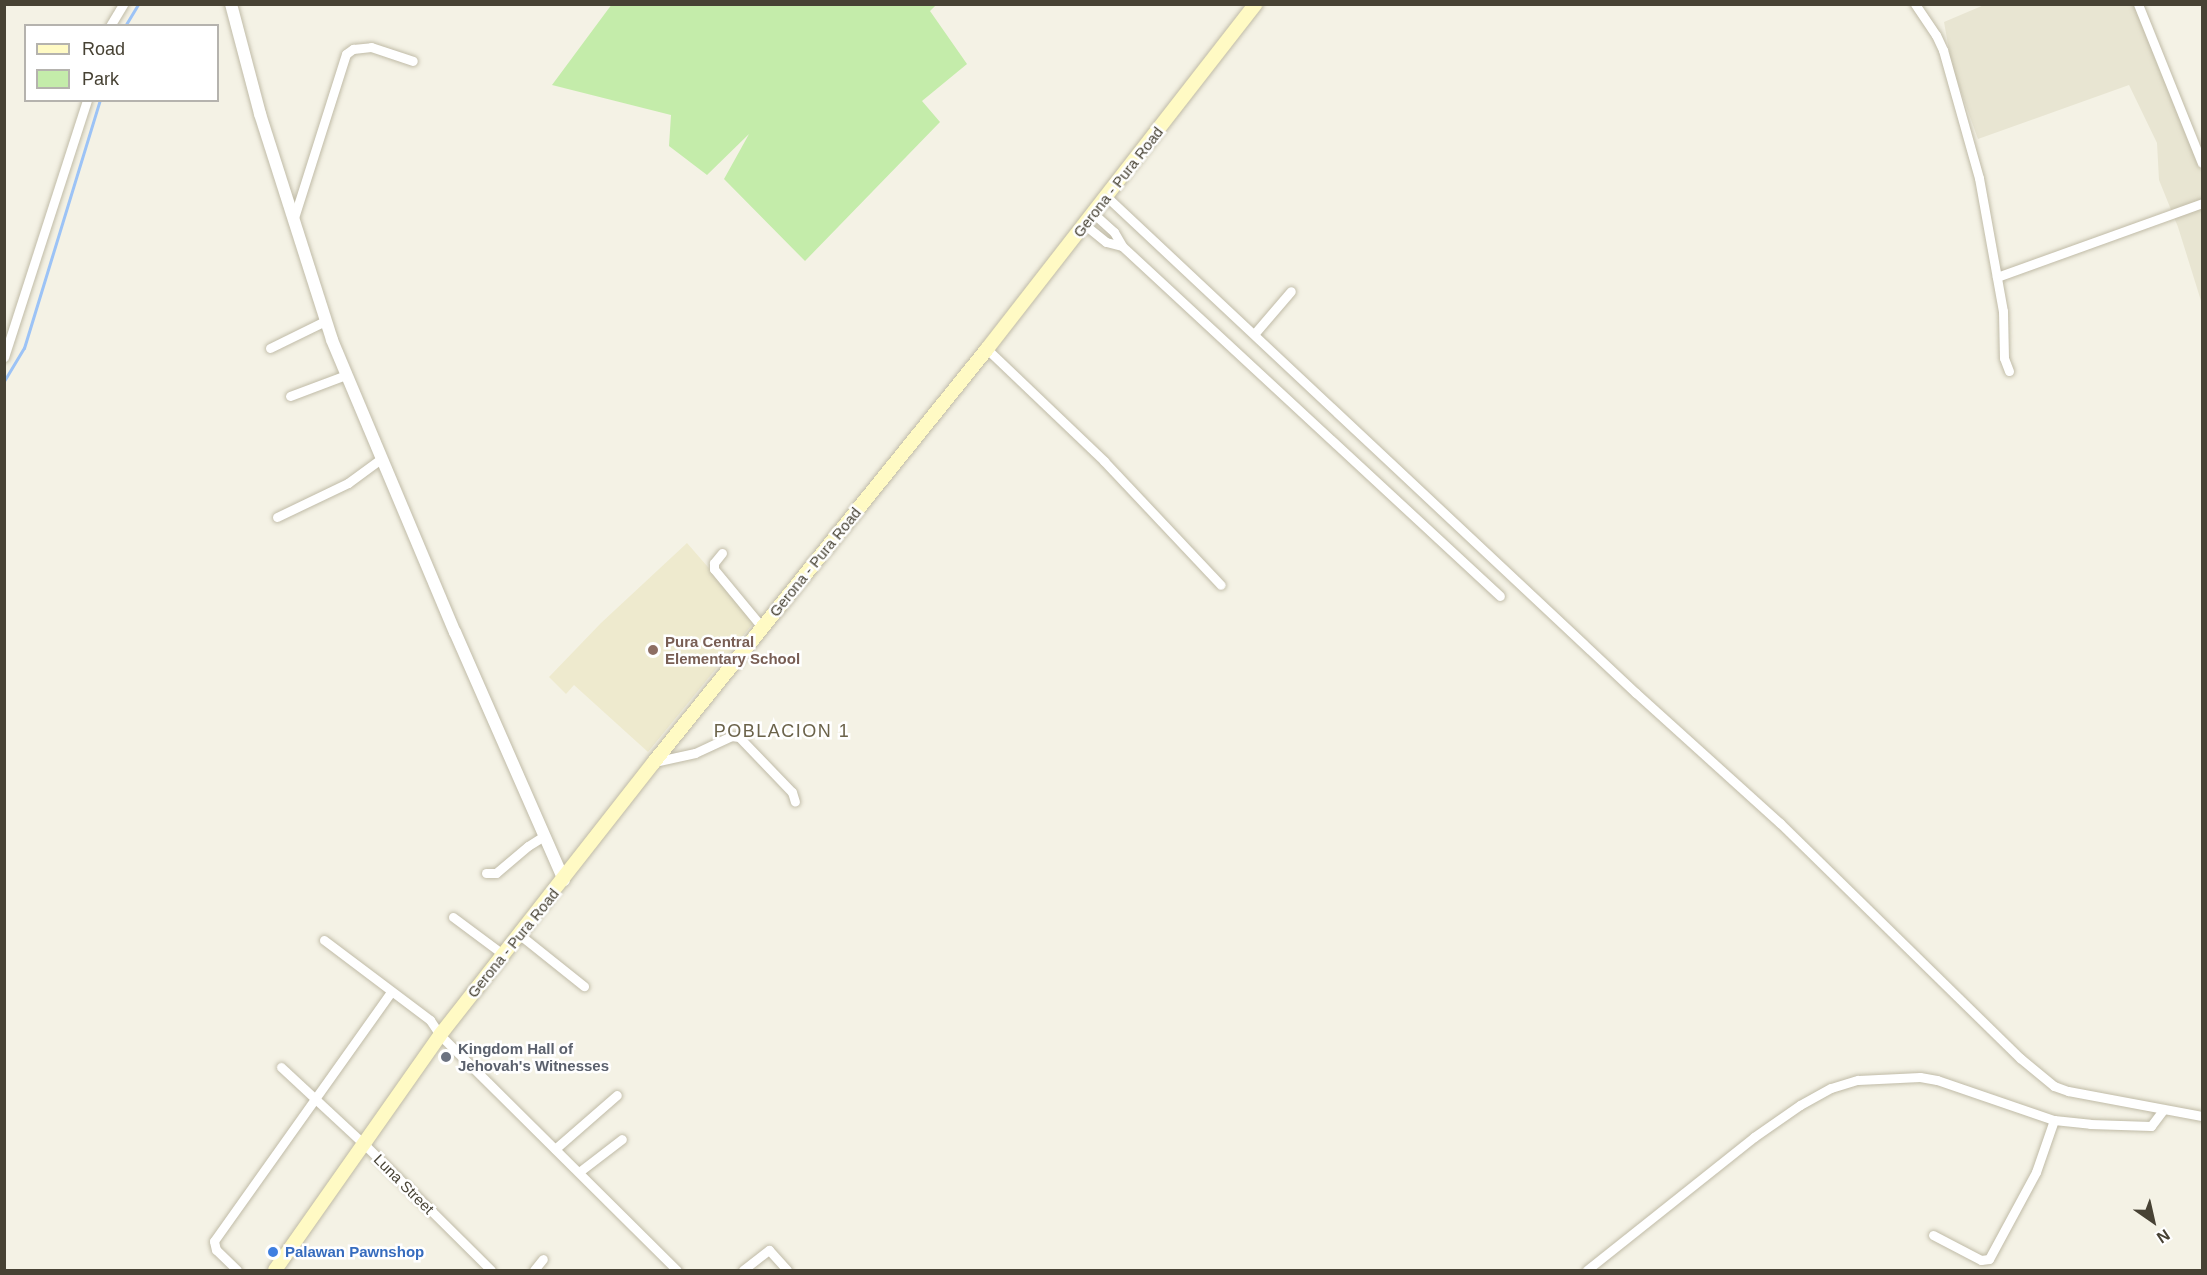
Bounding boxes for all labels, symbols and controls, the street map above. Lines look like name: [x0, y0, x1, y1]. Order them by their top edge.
legend: [24, 24, 219, 102]
text: Road: [82, 39, 125, 59]
text: Park: [82, 69, 119, 89]
street label: Gerona - Pura Road: [1069, 123, 1167, 241]
street label: Gerona - Pura Road: [766, 504, 864, 620]
place label: Pura Central Elementary School: [665, 632, 800, 667]
marker: Pura Central Elementary School: [646, 643, 660, 657]
district label: POBLACION 1: [714, 720, 850, 742]
street label: Gerona - Pura Road: [464, 885, 562, 1001]
place label: Kingdom Hall of Jehovah's Witnesses: [458, 1039, 609, 1074]
marker: Kingdom Hall of Jehovah's Witnesses: [439, 1050, 453, 1064]
street label: Luna Street: [370, 1150, 438, 1218]
north arrow: [2123, 1191, 2183, 1251]
text: N: [2154, 1226, 2173, 1247]
place label: Palawan Pawnshop: [285, 1243, 424, 1261]
marker: Palawan Pawnshop: [266, 1245, 280, 1259]

